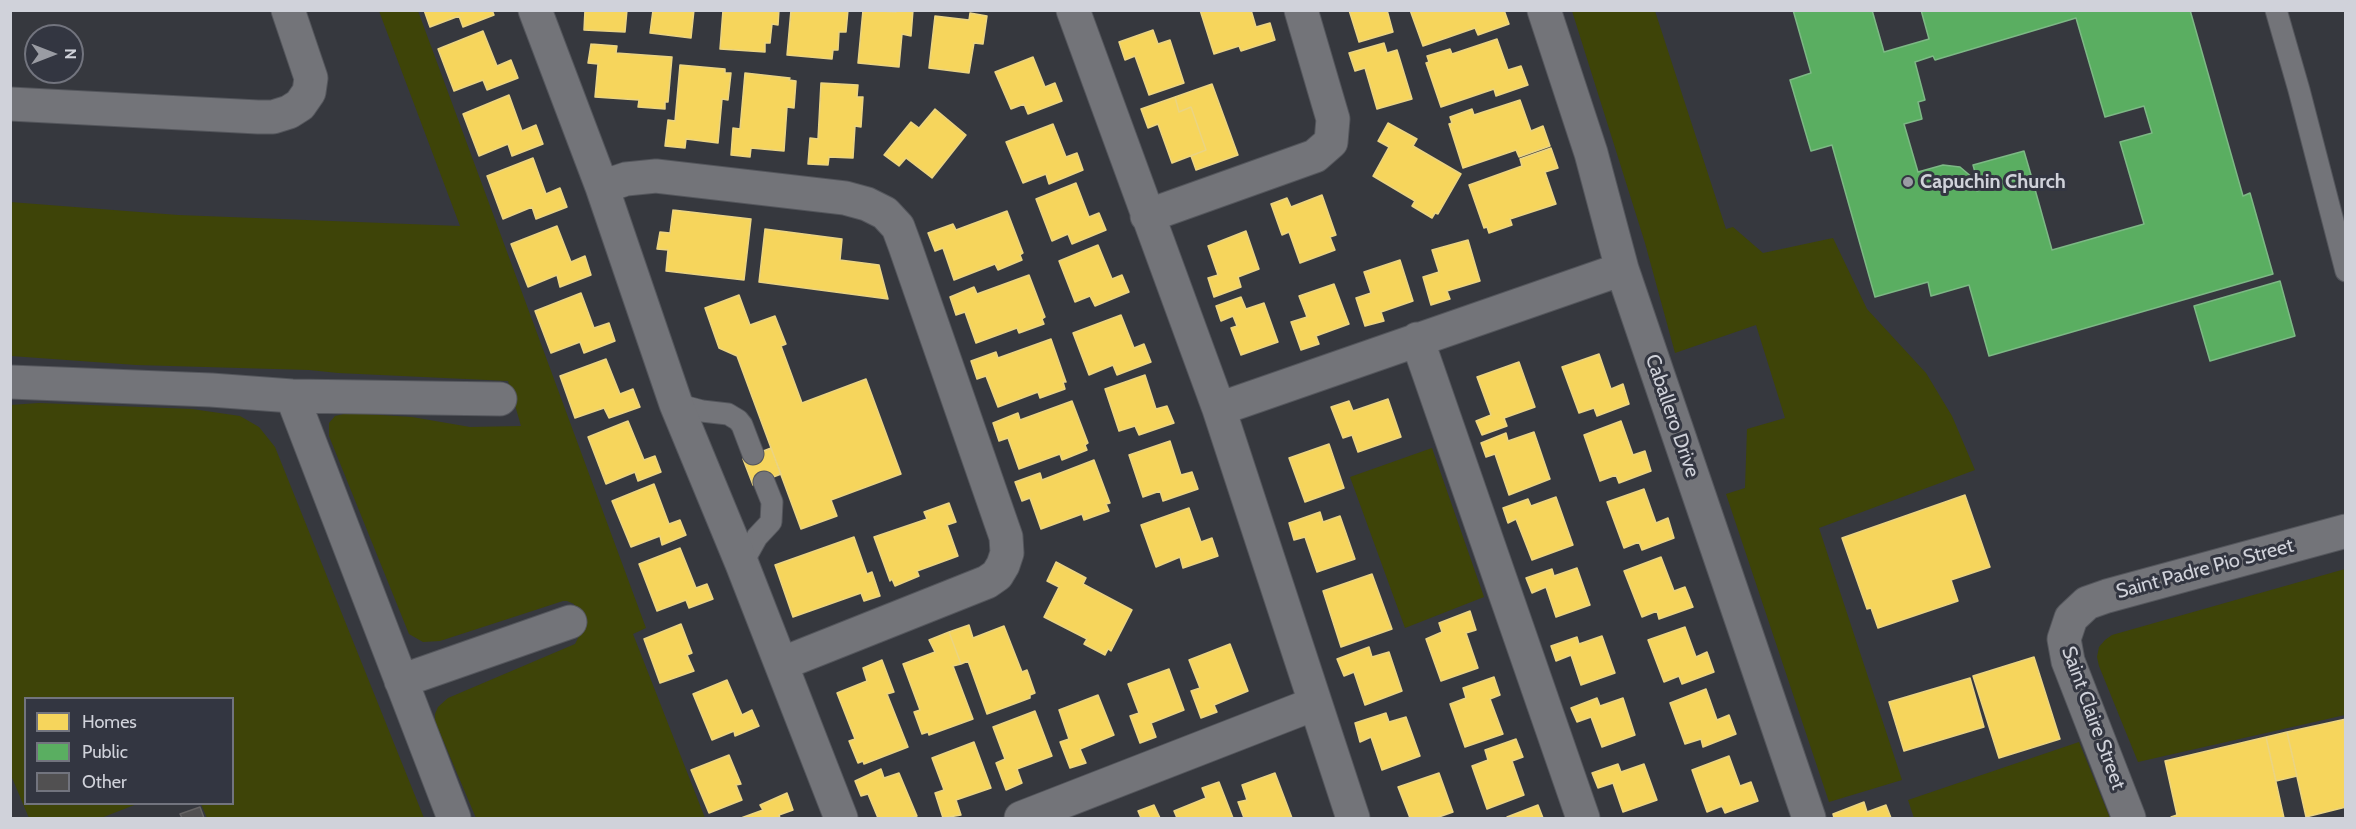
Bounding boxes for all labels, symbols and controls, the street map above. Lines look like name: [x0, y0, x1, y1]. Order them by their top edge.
north arrow: [24, 24, 84, 84]
text: N: [61, 48, 80, 60]
place label: Capuchin Church: [1920, 170, 2066, 194]
marker: Capuchin Church: [1901, 175, 1915, 189]
street label: Caballero Drive: [1640, 351, 1704, 481]
street label: Saint Padre Pio Street: [2114, 534, 2296, 604]
street label: Saint Claire Street: [2056, 643, 2130, 793]
legend: [24, 697, 234, 805]
text: Homes: [82, 711, 137, 733]
text: Public: [82, 741, 128, 763]
text: Other: [82, 771, 127, 793]

